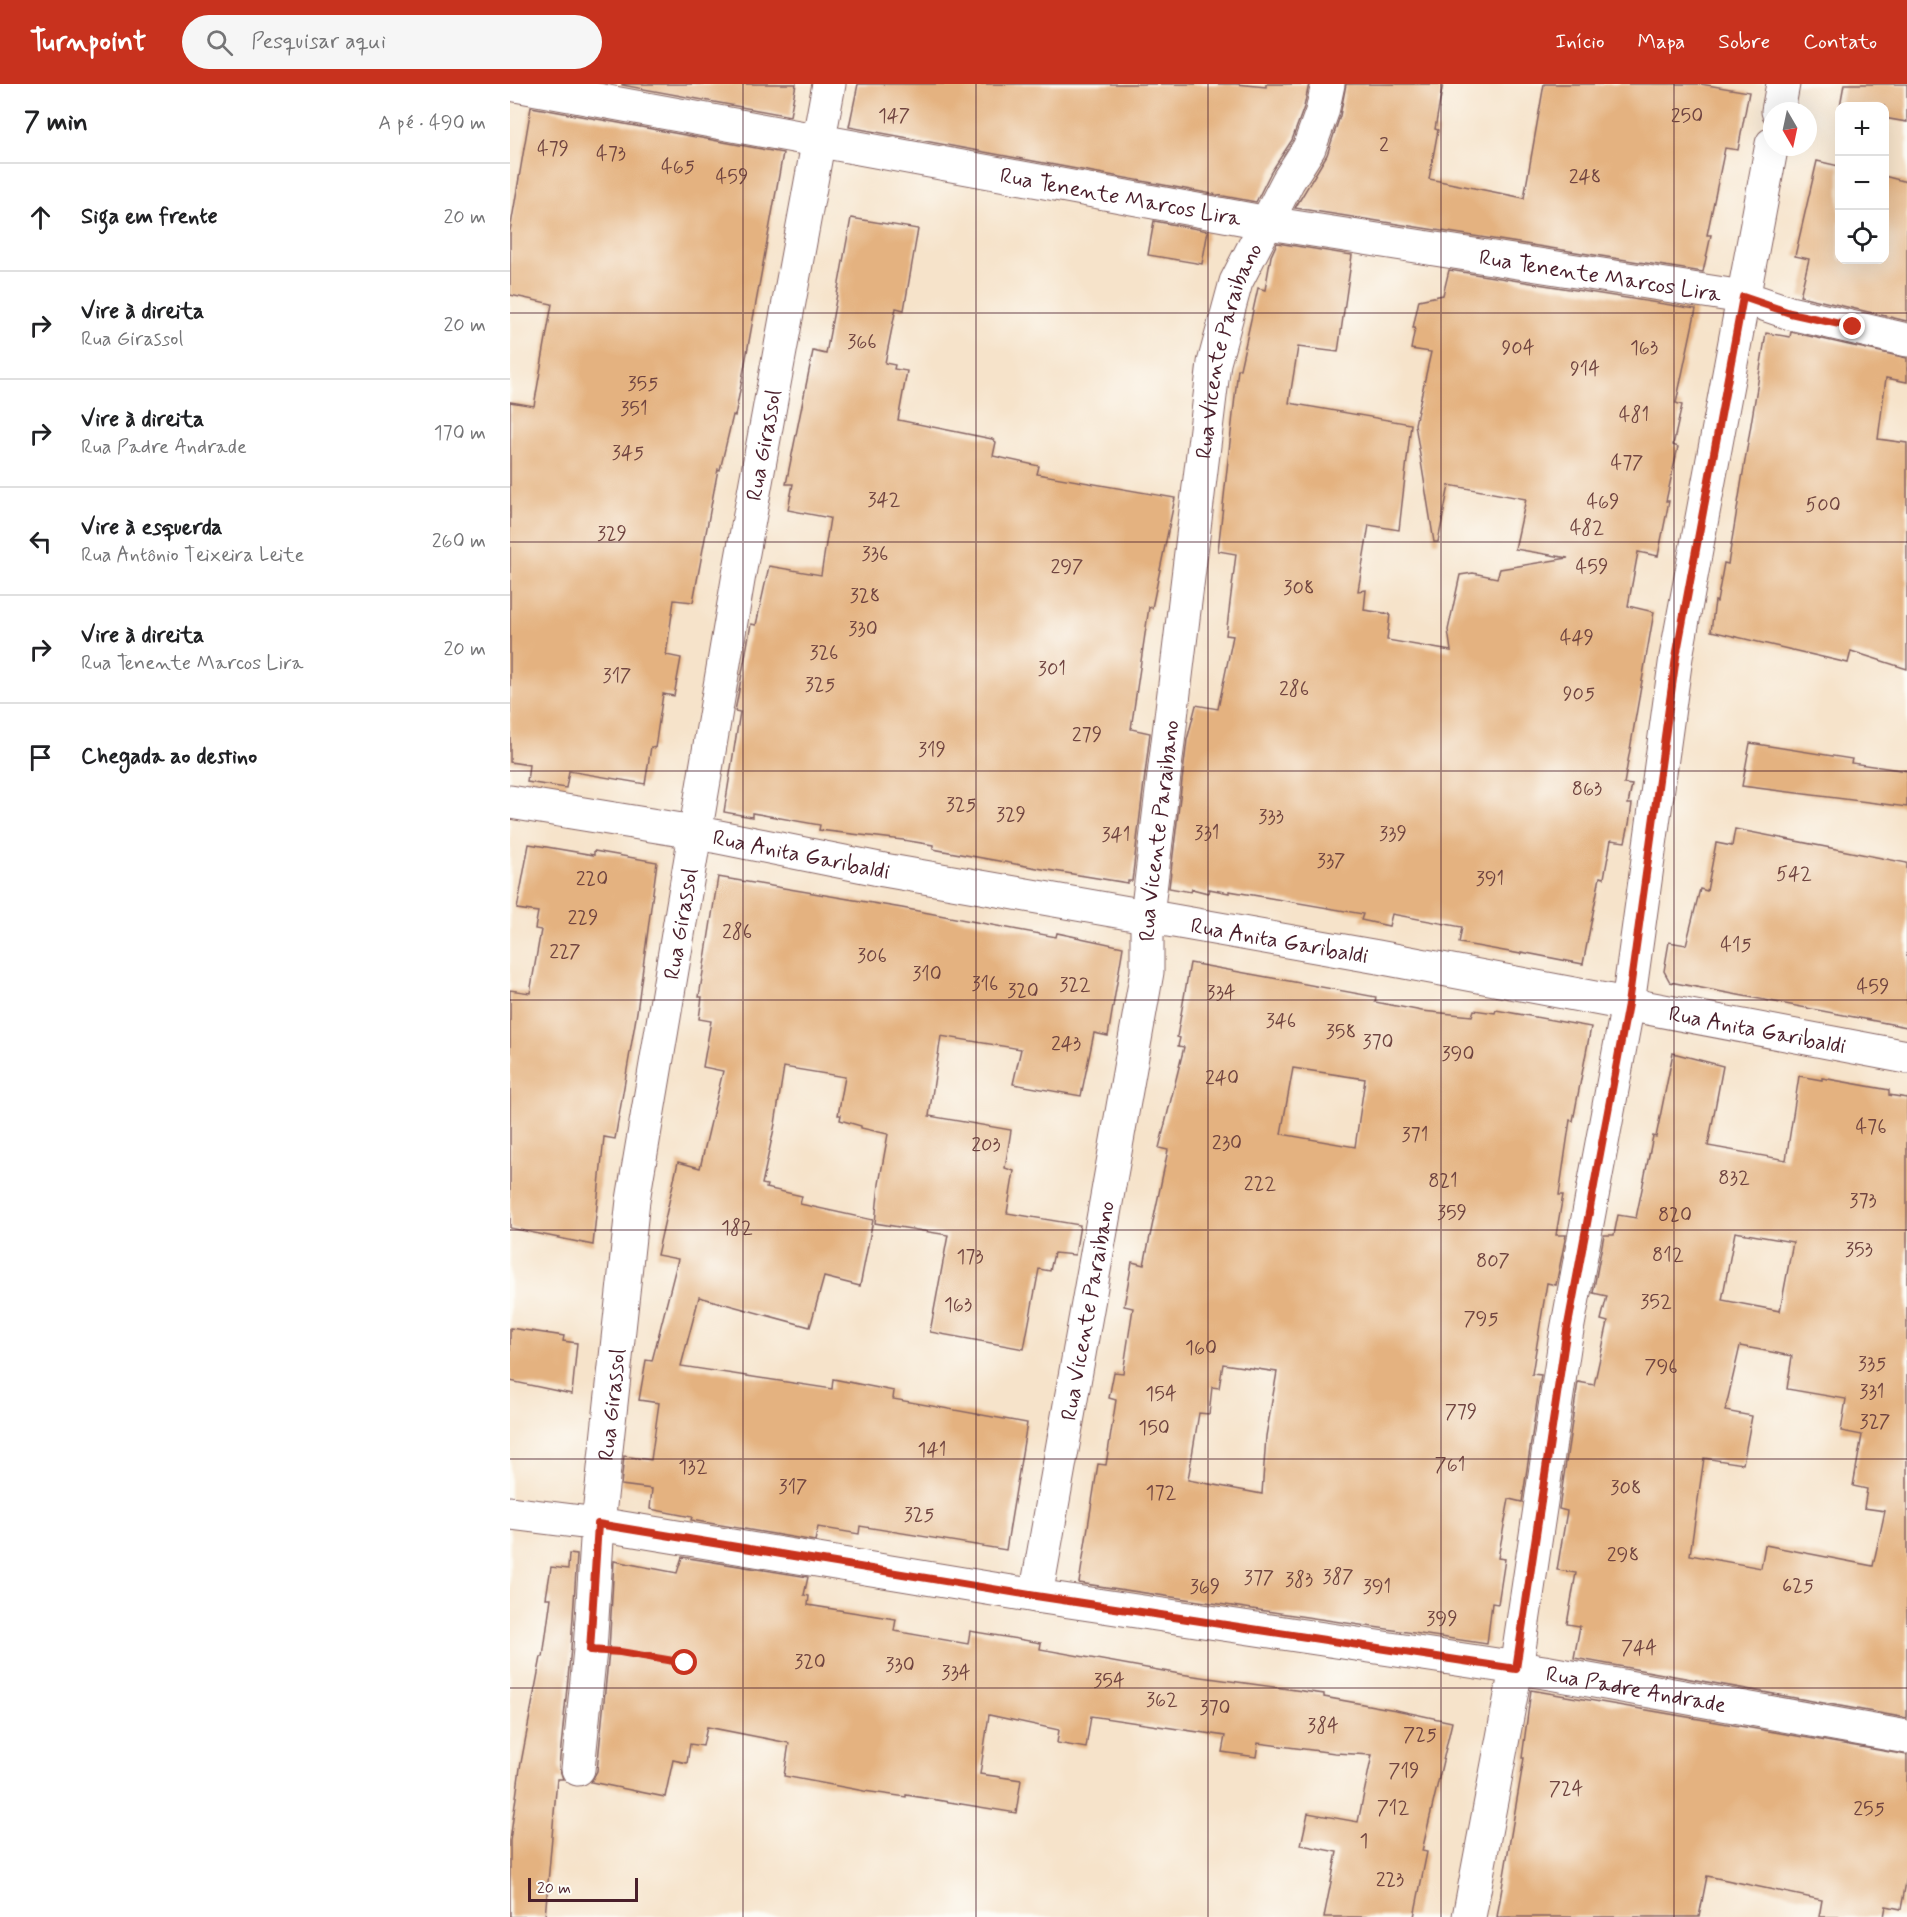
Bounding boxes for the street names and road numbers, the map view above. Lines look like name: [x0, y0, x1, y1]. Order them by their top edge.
street label: Rua Tenente Marcos Lira: [998, 162, 1244, 234]
street label: Rua Vicente Paraibano: [1190, 239, 1270, 460]
street label: Rua Tenente Marcos Lira: [1477, 244, 1724, 310]
street label: Rua Girassol: [741, 387, 789, 503]
street label: Rua Vicente Paraibano: [1135, 718, 1187, 941]
street label: Rua Anita Garibaldi: [710, 824, 892, 887]
street label: Rua Girassol: [659, 866, 705, 982]
street label: Rua Anita Garibaldi: [1188, 912, 1370, 971]
street label: Rua Anita Garibaldi: [1666, 1000, 1848, 1061]
street label: Rua Vicente Paraibano: [1055, 1199, 1122, 1423]
street label: Rua Girassol: [593, 1347, 633, 1462]
street label: Rua Padre Andrade: [1544, 1661, 1728, 1720]

